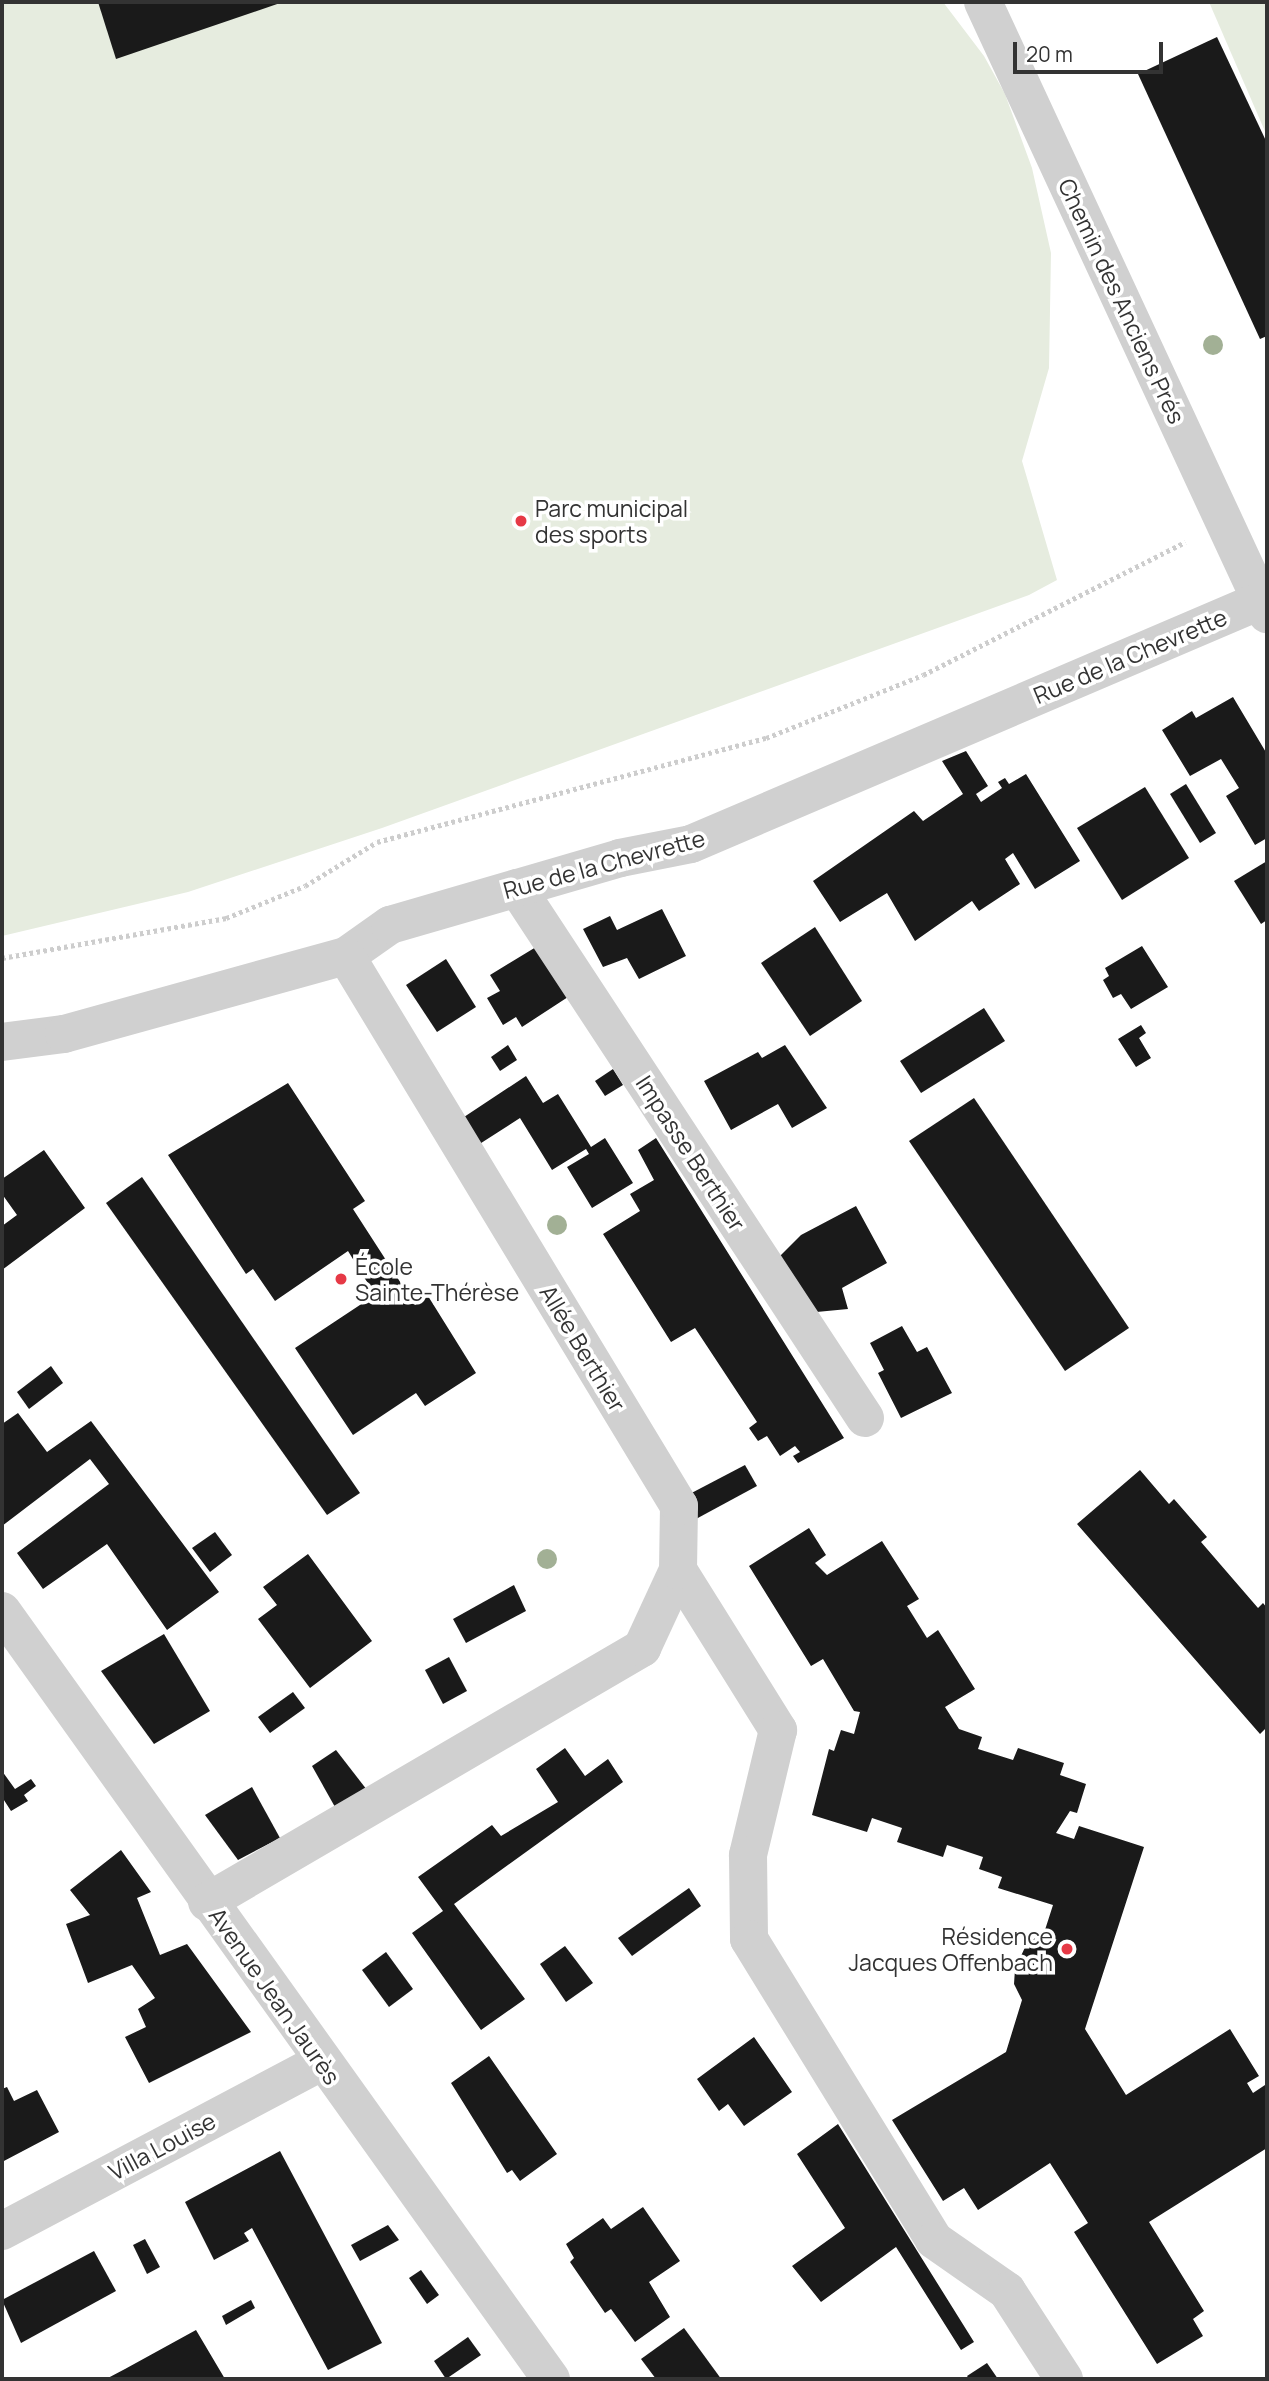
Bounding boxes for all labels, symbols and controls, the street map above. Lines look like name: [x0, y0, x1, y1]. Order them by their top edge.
scale bar: [1017, 28, 1168, 72]
text: 20 m: [1026, 40, 1073, 68]
street label: Chemin des Anciens Prés: [1053, 174, 1191, 428]
place label: Parc municipal des sports: [535, 494, 688, 548]
marker: Parc municipal des sports: [513, 513, 529, 529]
street label: Rue de la Chevrette: [1029, 603, 1231, 709]
street label: Rue de la Chevrette: [500, 824, 708, 904]
street label: Impasse Berthier: [631, 1070, 751, 1236]
place label: École Sainte-Thérèse: [355, 1252, 519, 1306]
marker: École Sainte-Thérèse: [333, 1271, 349, 1287]
street label: Allée Berthier: [534, 1280, 632, 1416]
street label: Avenue Jean Jaurès: [204, 1902, 346, 2090]
place label: Résidence Jacques Offenbach: [848, 1922, 1053, 1976]
marker: Résidence Jacques Offenbach: [1059, 1941, 1075, 1957]
street label: Villa Louise: [104, 2106, 220, 2186]

